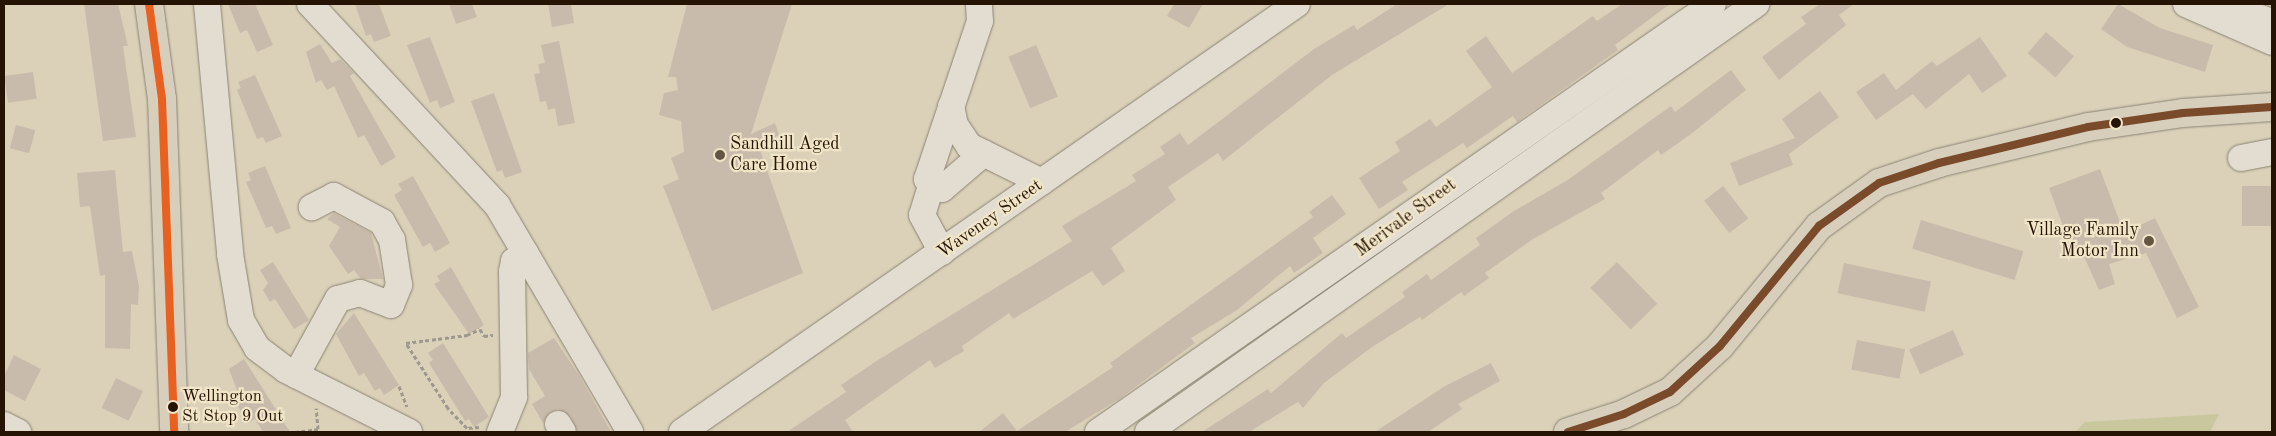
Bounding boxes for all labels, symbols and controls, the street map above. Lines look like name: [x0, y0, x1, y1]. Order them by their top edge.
unlabelled marker: [2111, 118, 2121, 128]
place label: Sandhill Aged Care Home: [730, 134, 840, 176]
marker: Sandhill Aged Care Home: [714, 149, 726, 161]
street label: Merivale Street: [1351, 174, 1461, 262]
street label: Waveney Street: [933, 175, 1047, 263]
place label: Village Family Motor Inn: [2026, 220, 2139, 262]
marker: Village Family Motor Inn: [2143, 235, 2155, 247]
place label: Wellington St Stop 9 Out: [182, 387, 283, 427]
marker: Wellington St Stop 9 Out: [168, 402, 178, 412]

